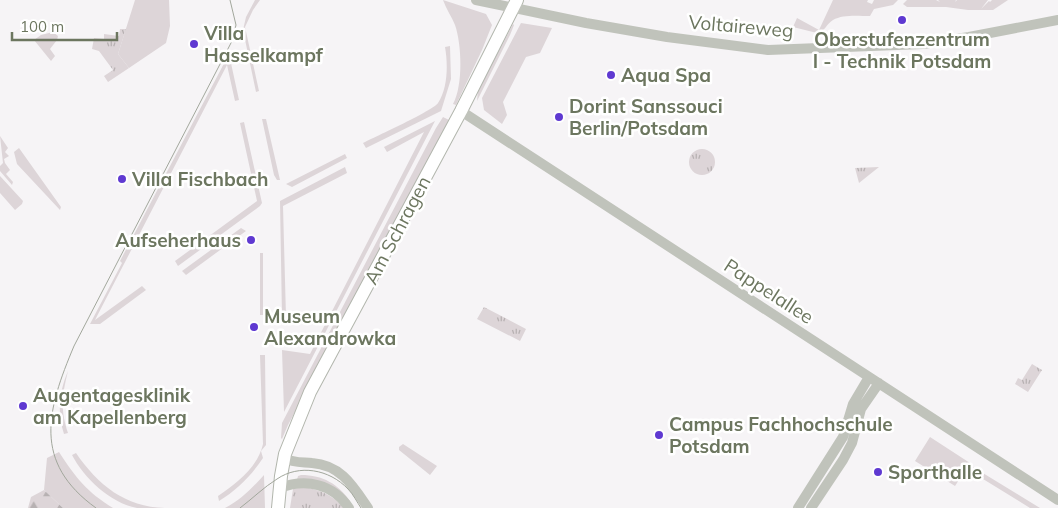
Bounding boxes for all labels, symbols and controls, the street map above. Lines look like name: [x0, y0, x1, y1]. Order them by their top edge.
street label: Voltaireweg: [688, 9, 794, 43]
scale bar: [12, 10, 118, 42]
marker: Oberstufenzentrum I - Technik Potsdam: [896, 14, 908, 26]
text: 100 m: [20, 17, 64, 36]
place label: Villa Hasselkampf: [203, 21, 324, 67]
place label: Oberstufenzentrum I - Technik Potsdam: [813, 27, 991, 73]
marker: Villa Hasselkampf: [188, 38, 200, 50]
place label: Aqua Spa: [621, 63, 711, 87]
marker: Aqua Spa: [605, 69, 617, 81]
place label: Dorint Sanssouci Berlin/Potsdam: [569, 94, 723, 140]
marker: Dorint Sanssouci Berlin/Potsdam: [553, 111, 565, 123]
place label: Villa Fischbach: [131, 167, 269, 191]
street label: Am Schragen: [358, 172, 436, 288]
marker: Villa Fischbach: [116, 173, 128, 185]
place label: Aufseherhaus: [115, 228, 241, 252]
marker: Aufseherhaus: [245, 234, 257, 246]
street label: Pappelallee: [720, 253, 818, 329]
place label: Museum Alexandrowka: [264, 304, 396, 350]
marker: Museum Alexandrowka: [248, 321, 260, 333]
place label: Augentagesklinik am Kapellenberg: [33, 383, 191, 429]
marker: Augentagesklinik am Kapellenberg: [17, 400, 29, 412]
place label: Campus Fachhochschule Potsdam: [669, 412, 893, 458]
marker: Campus Fachhochschule Potsdam: [653, 429, 665, 441]
place label: Sporthalle: [888, 460, 982, 484]
marker: Sporthalle: [872, 466, 884, 478]

